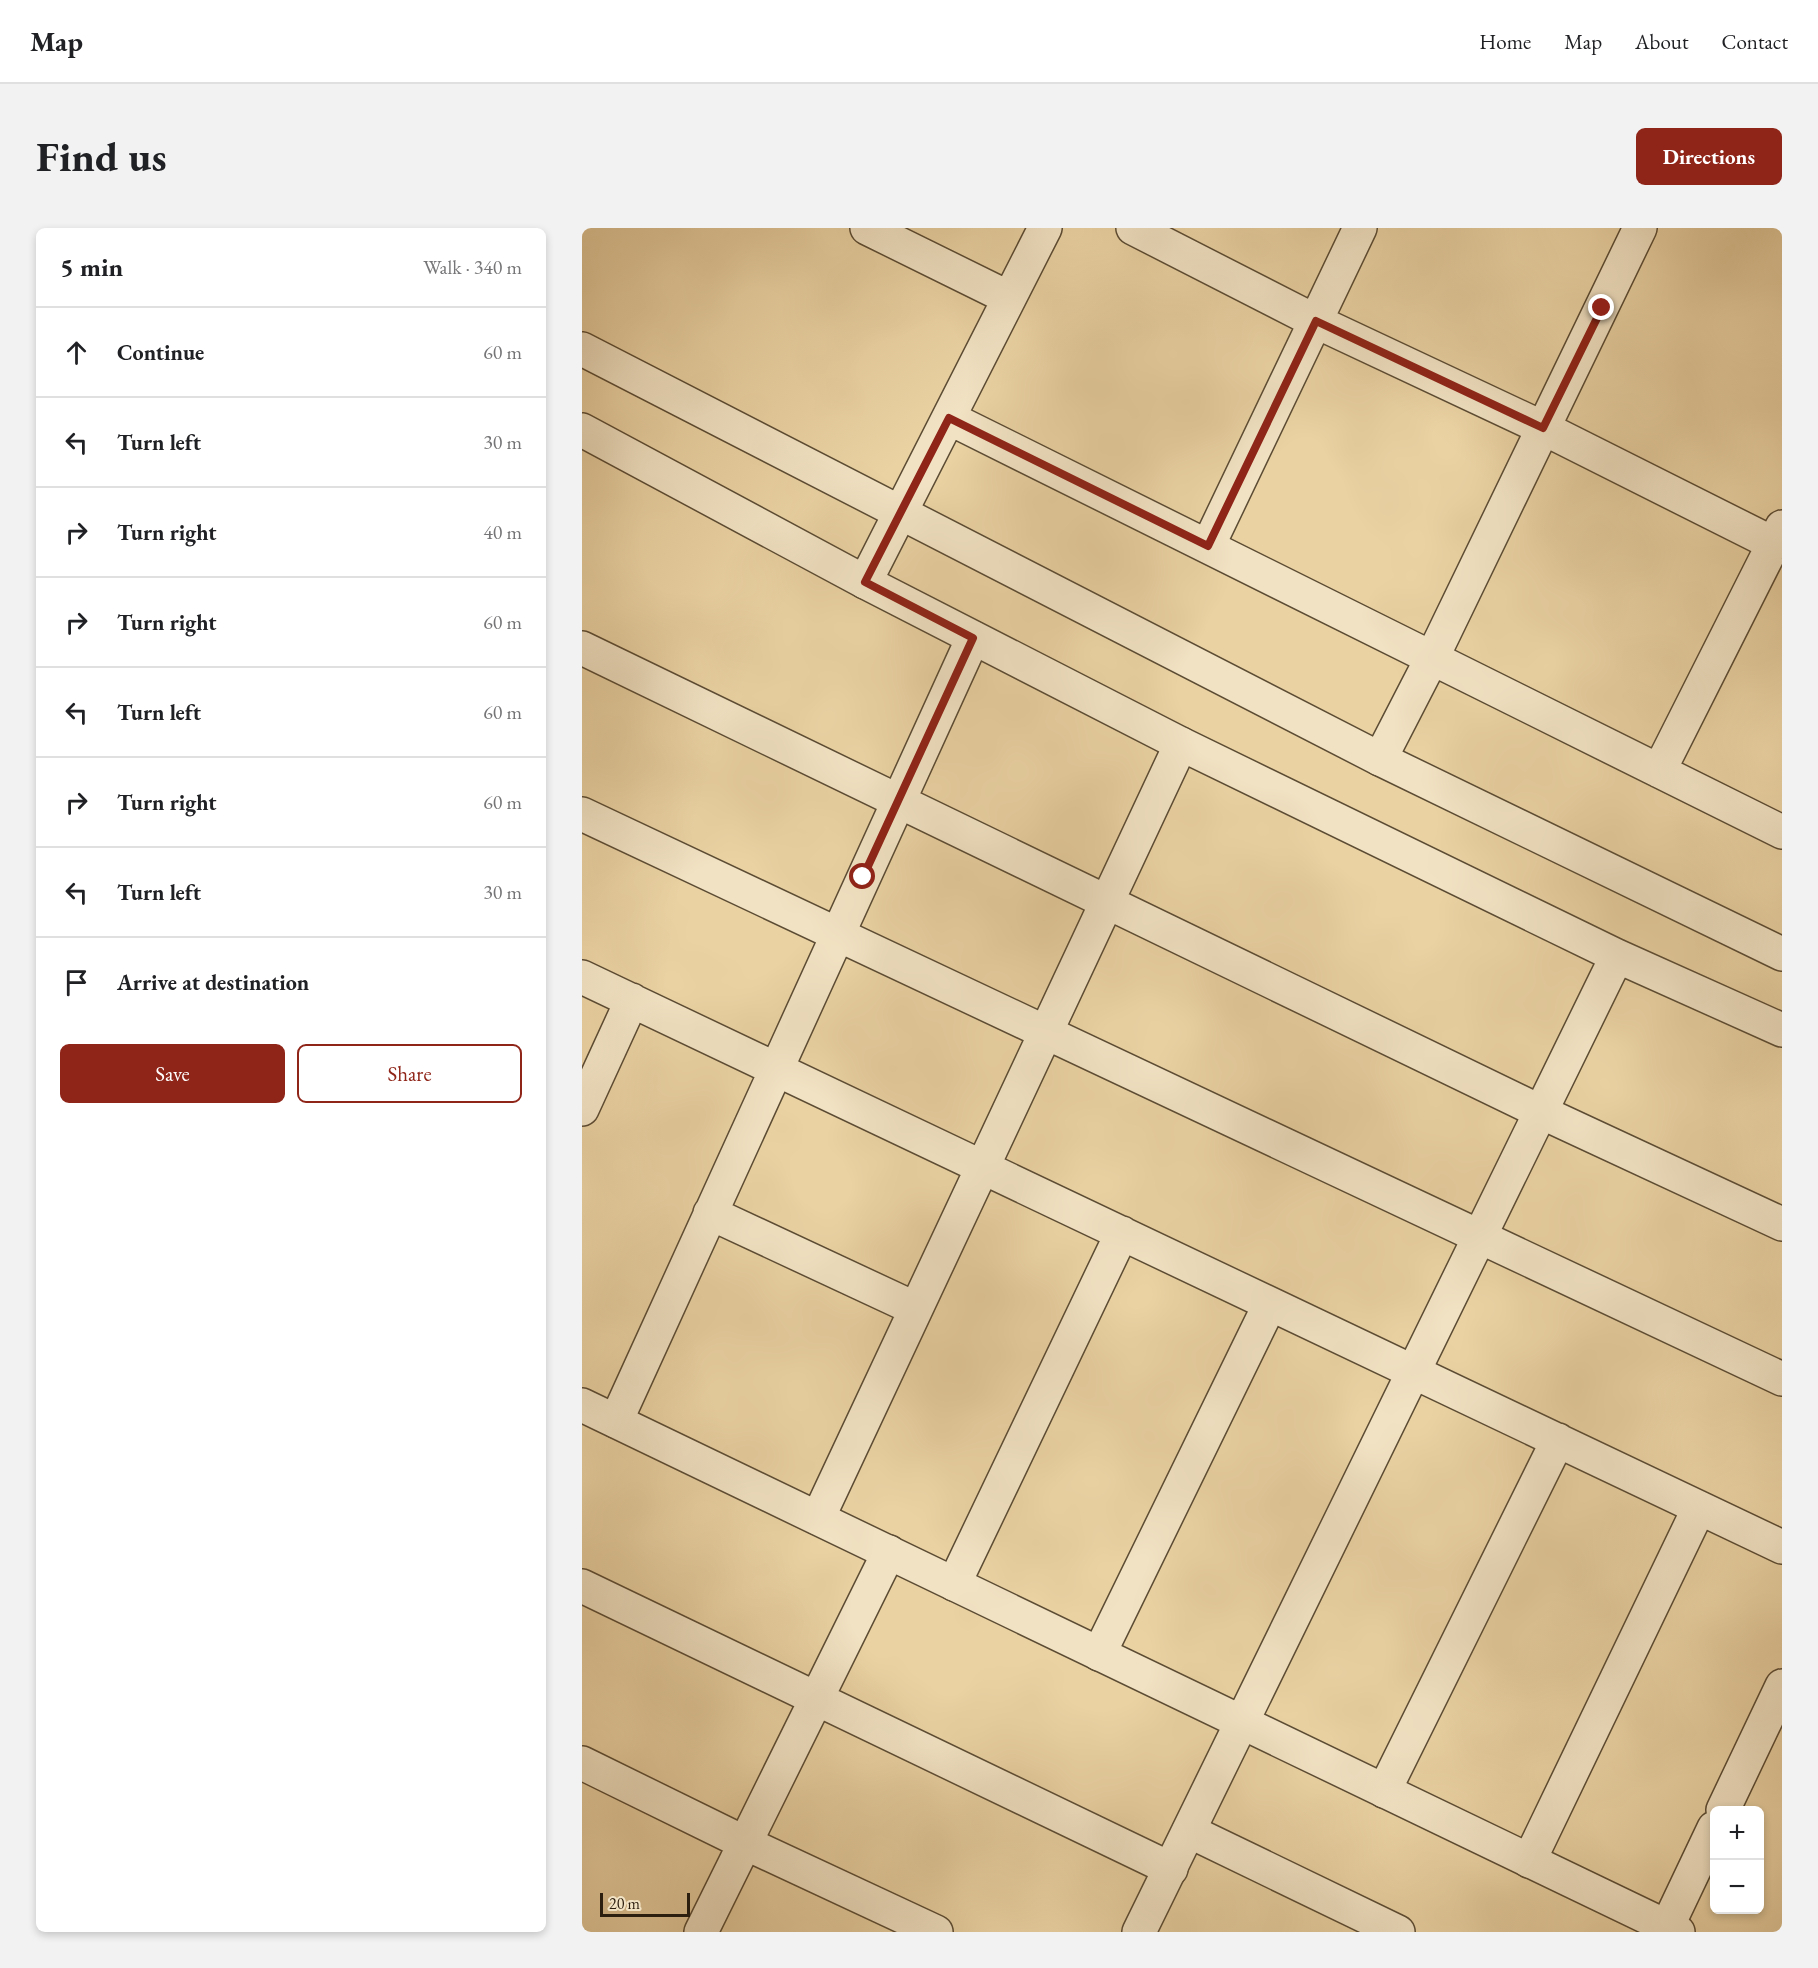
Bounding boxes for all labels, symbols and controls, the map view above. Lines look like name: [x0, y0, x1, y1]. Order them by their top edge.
text: Map: [30, 23, 83, 59]
text: Home: [1479, 28, 1531, 55]
text: Map: [1564, 28, 1602, 55]
text: About: [1635, 28, 1688, 55]
text: Contact: [1721, 28, 1788, 55]
button: Directions: [1636, 128, 1782, 185]
text: Find us: [36, 129, 167, 184]
text: 5 min: [60, 250, 123, 284]
text: Walk · 340 m: [423, 254, 522, 280]
route end: [1588, 294, 1614, 320]
icon: ahead: [60, 336, 93, 369]
text: Continue: [117, 338, 204, 367]
text: 60 m: [483, 339, 522, 365]
icon: left: [60, 426, 93, 459]
text: Turn left: [117, 428, 201, 457]
text: 30 m: [483, 429, 522, 455]
icon: right: [60, 516, 93, 549]
text: Turn right: [117, 518, 216, 547]
text: 40 m: [483, 519, 522, 545]
icon: right: [60, 606, 93, 639]
text: Turn right: [117, 608, 216, 637]
text: 60 m: [483, 609, 522, 635]
icon: left: [60, 696, 93, 729]
text: Turn left: [117, 698, 201, 727]
text: 60 m: [483, 699, 522, 725]
icon: right: [60, 786, 93, 819]
text: Turn right: [117, 788, 216, 817]
text: 60 m: [483, 789, 522, 815]
route start: [849, 863, 875, 889]
icon: left: [60, 876, 93, 909]
text: Turn left: [117, 878, 201, 907]
text: 30 m: [483, 879, 522, 905]
icon: arrive: [60, 966, 93, 999]
text: Arrive at destination: [117, 968, 309, 997]
button: Save: [60, 1044, 285, 1103]
button: Share: [297, 1044, 522, 1103]
map controls: [1710, 1806, 1764, 1914]
button: +: [1710, 1806, 1764, 1860]
button: −: [1710, 1860, 1764, 1914]
scale bar: [600, 1890, 690, 1918]
text: 20 m: [609, 1893, 640, 1914]

